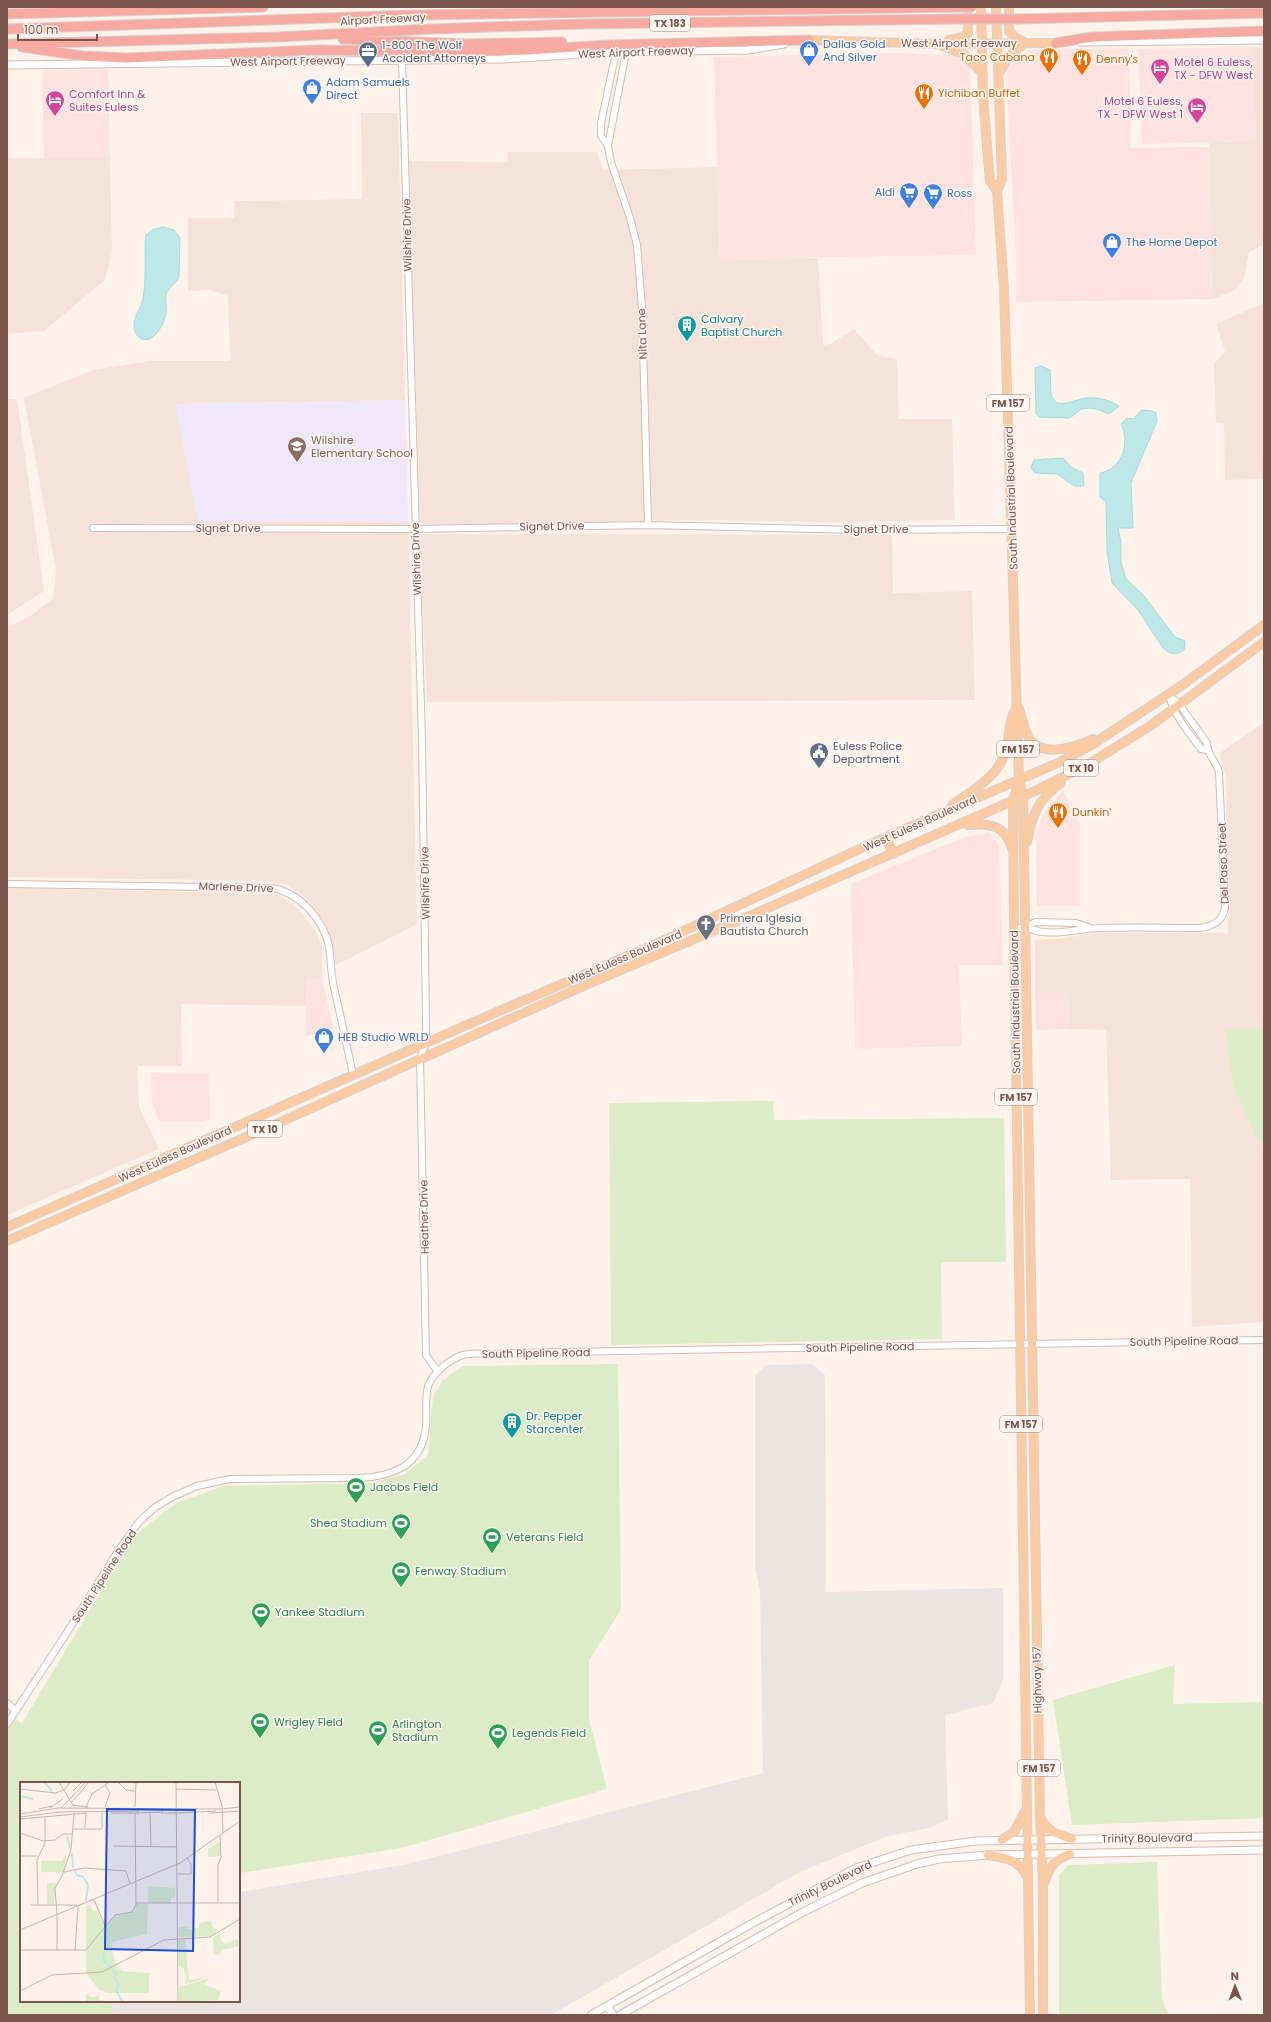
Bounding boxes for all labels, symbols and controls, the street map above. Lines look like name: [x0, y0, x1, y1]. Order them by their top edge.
street label: Airport Freeway: [340, 9, 427, 29]
road number: TX 183: [650, 15, 690, 31]
scale bar: [18, 16, 97, 42]
text: 100 m: [24, 21, 58, 38]
street label: West Airport Freeway: [901, 35, 1018, 51]
place label: Dallas Gold And Silver: [823, 36, 885, 65]
place label: 1-800 The Wolf Accident Attorneys: [382, 37, 486, 66]
shop icon: Dallas Gold And Silver: [798, 39, 820, 67]
office icon: 1-800 The Wolf Accident Attorneys: [357, 40, 379, 68]
street label: West Airport Freeway: [578, 42, 695, 62]
restaurant icon: Taco Cabana: [1038, 46, 1060, 74]
restaurant icon: Denny's: [1071, 48, 1093, 76]
place label: Taco Cabana: [960, 49, 1035, 65]
place label: Denny's: [1096, 51, 1139, 67]
street label: West Airport Freeway: [230, 52, 347, 70]
place label: Motel 6 Euless, TX - DFW West: [1174, 54, 1253, 83]
hotel icon: Motel 6 Euless, TX - DFW West: [1149, 57, 1171, 85]
place label: Adam Samuels Direct: [326, 74, 410, 103]
shop icon: Adam Samuels Direct: [301, 77, 323, 105]
restaurant icon: Yichiban Buffet: [913, 82, 935, 110]
place label: Yichiban Buffet: [938, 85, 1020, 101]
place label: Comfort Inn & Suites Euless: [69, 86, 146, 115]
hotel icon: Comfort Inn & Suites Euless: [44, 89, 66, 117]
place label: Motel 6 Euless, TX - DFW West 1: [1098, 93, 1183, 122]
hotel icon: Motel 6 Euless, TX - DFW West 1: [1186, 96, 1208, 124]
supermarket icon: Aldi: [898, 181, 920, 209]
supermarket icon: Ross: [922, 182, 944, 210]
place label: Aldi: [875, 184, 895, 200]
place label: Ross: [947, 185, 972, 201]
street label: Wilshire Drive: [398, 198, 416, 272]
shop icon: The Home Depot: [1101, 231, 1123, 259]
place label: The Home Depot: [1126, 234, 1218, 250]
street label: Nita Lane: [633, 308, 651, 360]
place label: Calvary Baptist Church: [701, 311, 782, 340]
building icon: Calvary Baptist Church: [676, 314, 698, 342]
road number: FM 157: [987, 395, 1029, 411]
street label: South Industrial Boulevard: [1000, 426, 1022, 570]
place label: Wilshire Elementary School: [311, 432, 413, 461]
school or university icon: Wilshire Elementary School: [286, 435, 308, 463]
street label: Signet Drive: [519, 517, 585, 535]
street label: Signet Drive: [196, 520, 261, 536]
street label: Signet Drive: [844, 521, 909, 537]
street label: Wilshire Drive: [407, 522, 425, 596]
place label: Euless Police Department: [833, 738, 902, 767]
public building icon: Euless Police Department: [808, 741, 830, 769]
road number: FM 157: [997, 741, 1039, 757]
road number: TX 10: [1064, 760, 1098, 776]
street label: West Euless Boulevard: [861, 791, 979, 855]
restaurant icon: Dunkin': [1047, 801, 1069, 829]
place label: Dunkin': [1072, 804, 1111, 820]
street label: Del Paso Street: [1214, 822, 1232, 904]
street label: Wilshire Drive: [416, 846, 434, 920]
street label: Marlene Drive: [198, 878, 274, 896]
place label: Primera Iglesia Bautista Church: [720, 910, 808, 939]
church icon: Primera Iglesia Bautista Church: [695, 913, 717, 941]
street label: West Euless Boulevard: [566, 926, 684, 988]
street label: South Industrial Boulevard: [1006, 930, 1024, 1074]
shop icon: HEB Studio WRLD: [313, 1026, 335, 1054]
place label: HEB Studio WRLD: [338, 1029, 429, 1045]
road number: FM 157: [995, 1089, 1037, 1105]
road number: TX 10: [248, 1121, 282, 1137]
street label: West Euless Boulevard: [116, 1122, 234, 1186]
street label: Heather Drive: [415, 1180, 433, 1254]
street label: South Pipeline Road: [1130, 1332, 1238, 1350]
street label: South Pipeline Road: [806, 1338, 914, 1356]
street label: South Pipeline Road: [482, 1344, 590, 1362]
place label: Dr. Pepper Starcenter: [526, 1408, 583, 1437]
building icon: Dr. Pepper Starcenter: [501, 1411, 523, 1439]
road number: FM 157: [1000, 1416, 1042, 1432]
sports icon: Jacobs Field: [345, 1476, 367, 1504]
place label: Jacobs Field: [370, 1479, 438, 1495]
sports icon: Shea Stadium: [390, 1512, 412, 1540]
place label: Shea Stadium: [310, 1515, 387, 1531]
street label: South Pipeline Road: [68, 1526, 140, 1626]
sports icon: Veterans Field: [481, 1526, 503, 1554]
place label: Veterans Field: [506, 1529, 584, 1545]
sports icon: Fenway Stadium: [390, 1560, 412, 1588]
place label: Fenway Stadium: [415, 1563, 506, 1579]
sports icon: Yankee Stadium: [250, 1601, 272, 1629]
place label: Yankee Stadium: [275, 1604, 365, 1620]
street label: Highway 157: [1028, 1646, 1046, 1714]
sports icon: Wrigley Field: [249, 1711, 271, 1739]
place label: Wrigley Field: [274, 1714, 343, 1730]
place label: Arlington Stadium: [392, 1716, 442, 1745]
sports icon: Arlington Stadium: [367, 1719, 389, 1747]
sports icon: Legends Field: [487, 1722, 509, 1750]
place label: Legends Field: [512, 1725, 586, 1741]
road number: FM 157: [1018, 1760, 1060, 1776]
inset map: [20, 1782, 240, 2002]
street label: Trinity Boulevard: [1101, 1829, 1193, 1847]
street label: Trinity Boulevard: [786, 1856, 874, 1910]
north arrow: [1215, 1966, 1255, 2006]
text: N: [1231, 1968, 1239, 1984]

